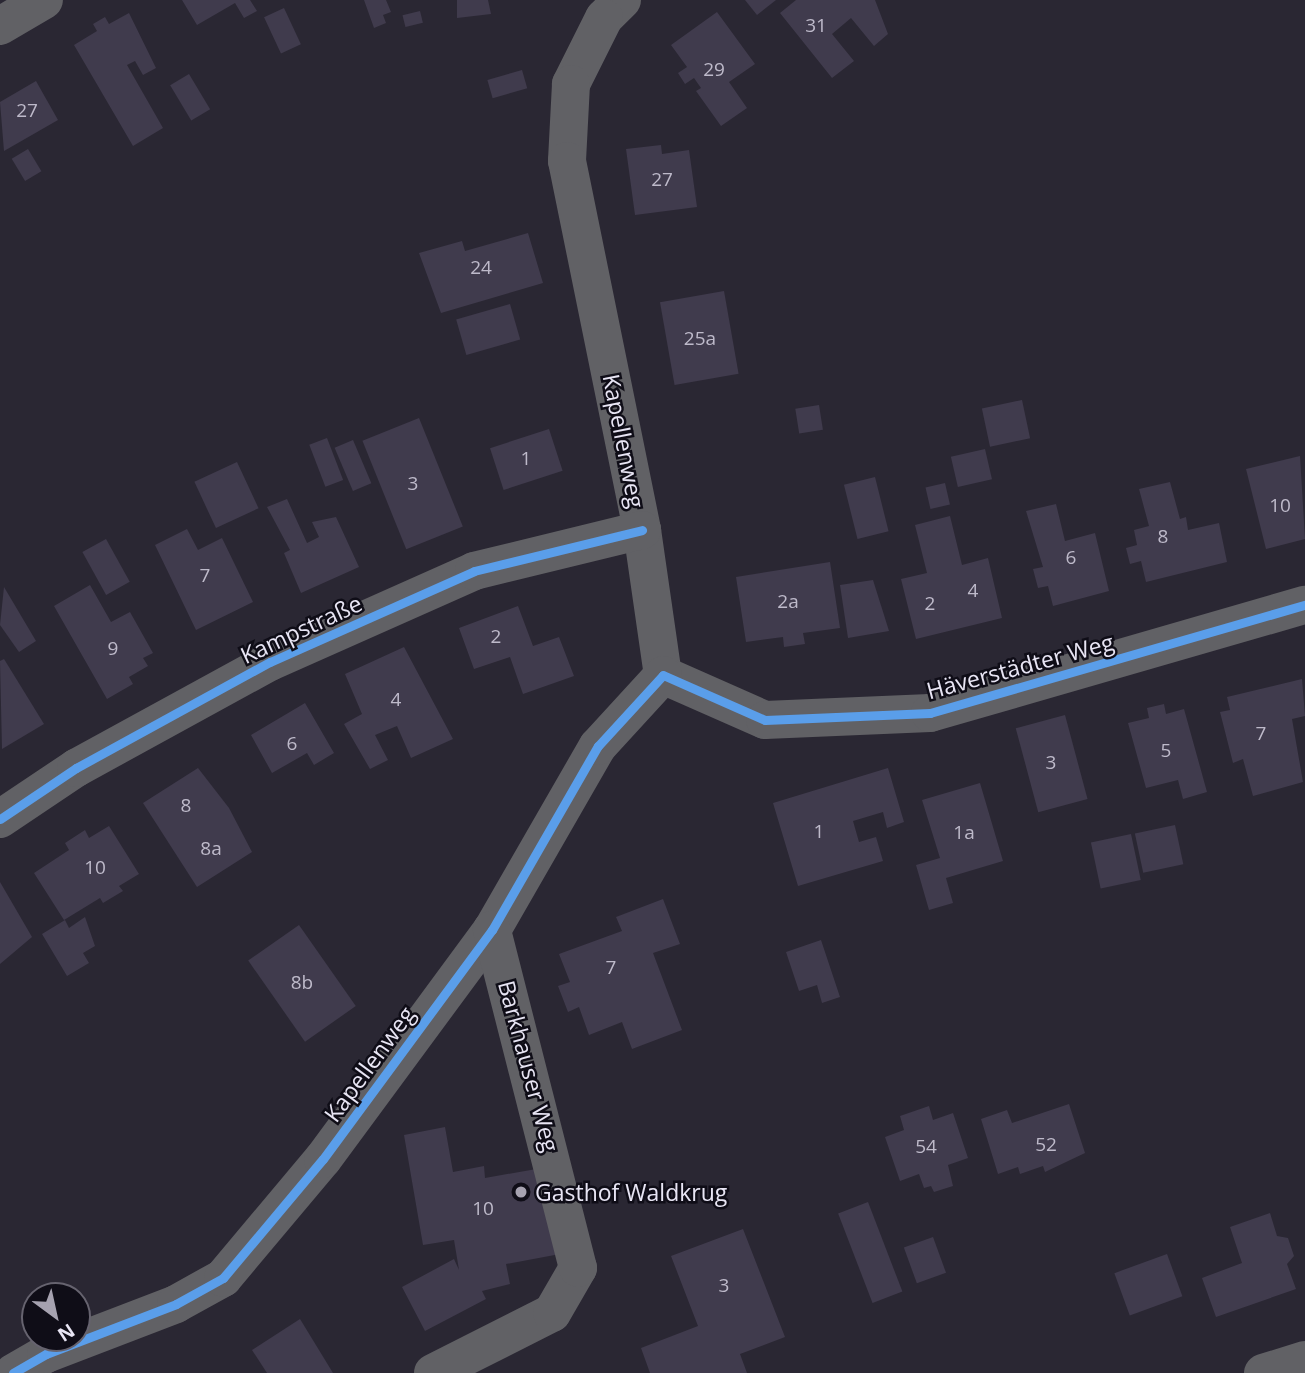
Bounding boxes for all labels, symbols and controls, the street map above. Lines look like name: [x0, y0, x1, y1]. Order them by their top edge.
house number: 31: [805, 15, 827, 37]
house number: 29: [703, 59, 725, 81]
house number: 27: [16, 100, 38, 122]
house number: 27: [651, 169, 673, 191]
house number: 24: [470, 257, 492, 279]
house number: 25a: [684, 328, 716, 350]
street label: Kapellenweg: [598, 372, 650, 510]
house number: 1: [521, 448, 531, 470]
house number: 3: [408, 473, 418, 495]
house number: 10: [1269, 495, 1291, 517]
house number: 8: [1158, 526, 1168, 548]
house number: 6: [1066, 547, 1076, 569]
house number: 7: [200, 565, 210, 587]
house number: 4: [968, 580, 978, 602]
street label: Kampstraße: [236, 589, 366, 669]
house number: 2a: [777, 591, 799, 613]
house number: 2: [925, 593, 935, 615]
house number: 2: [491, 626, 501, 648]
street label: Häverstädter Weg: [923, 628, 1117, 704]
house number: 9: [108, 638, 118, 660]
house number: 4: [391, 689, 401, 711]
house number: 7: [1256, 723, 1266, 745]
house number: 6: [287, 733, 297, 755]
house number: 5: [1161, 740, 1171, 762]
house number: 3: [1046, 752, 1056, 774]
house number: 8: [181, 795, 191, 817]
house number: 1: [814, 821, 824, 843]
house number: 1a: [953, 822, 975, 844]
house number: 8a: [200, 838, 222, 860]
house number: 10: [84, 857, 106, 879]
house number: 7: [606, 957, 616, 979]
house number: 8b: [291, 972, 313, 994]
street label: Barkhauser Weg: [493, 977, 565, 1155]
street label: Kapellenweg: [318, 1001, 420, 1127]
house number: 52: [1035, 1134, 1057, 1156]
house number: 54: [915, 1136, 937, 1158]
place label: Gasthof Waldkrug: [535, 1178, 727, 1206]
marker: Gasthof Waldkrug: [513, 1184, 529, 1200]
house number: 10: [472, 1198, 494, 1220]
house number: 3: [719, 1275, 729, 1297]
north arrow: [21, 1282, 91, 1352]
text: N: [53, 1318, 80, 1348]

